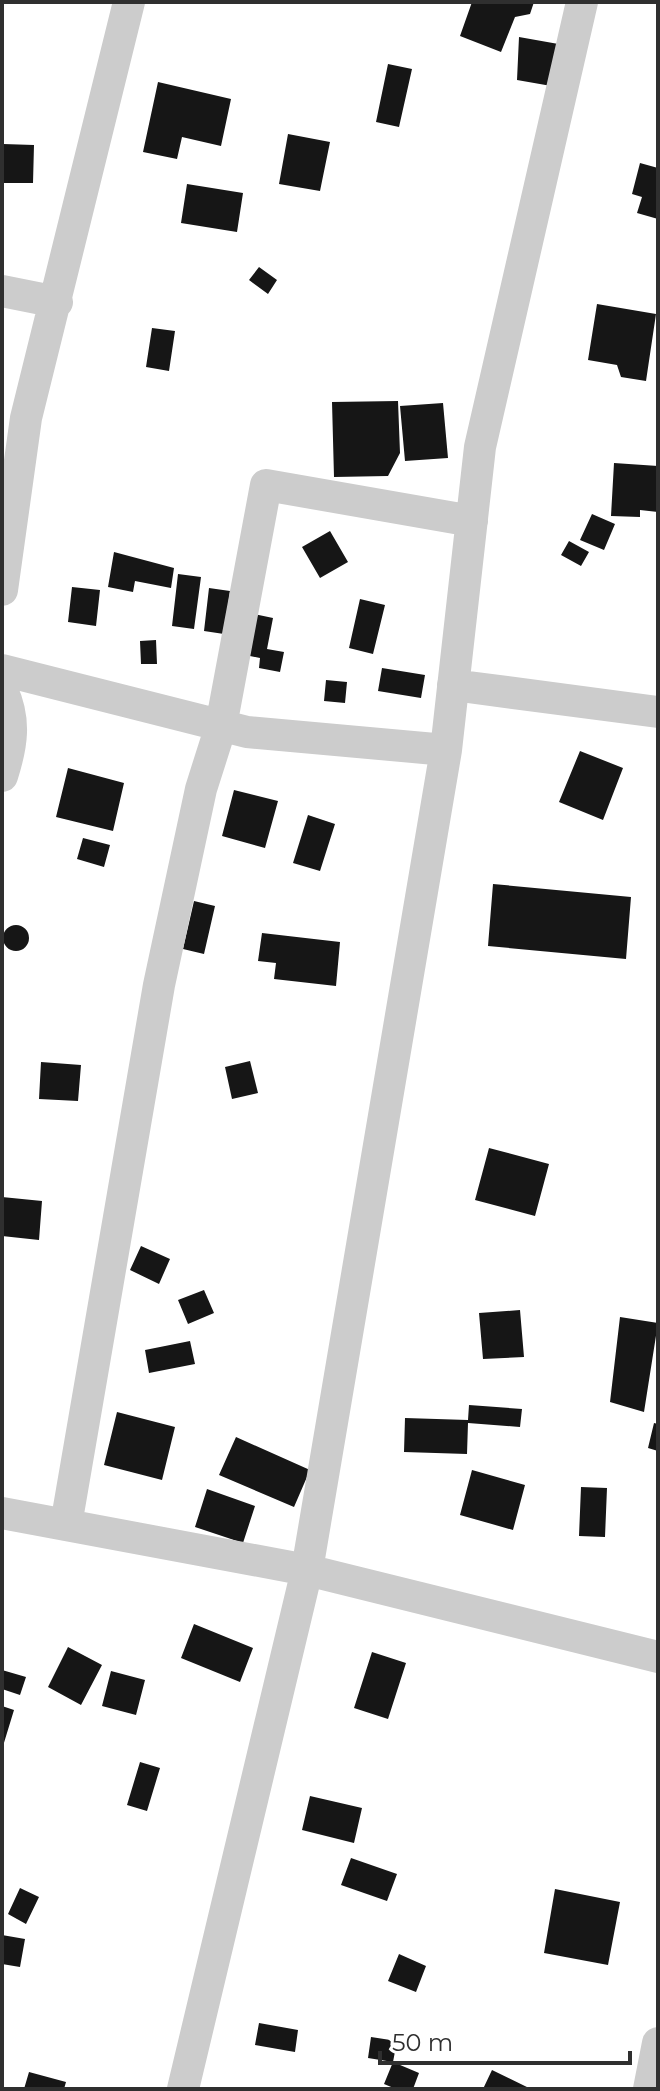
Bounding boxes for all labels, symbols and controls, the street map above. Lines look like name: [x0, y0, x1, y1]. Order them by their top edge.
scale bar: [380, 2015, 630, 2065]
text: 50 m: [392, 2028, 453, 2057]

